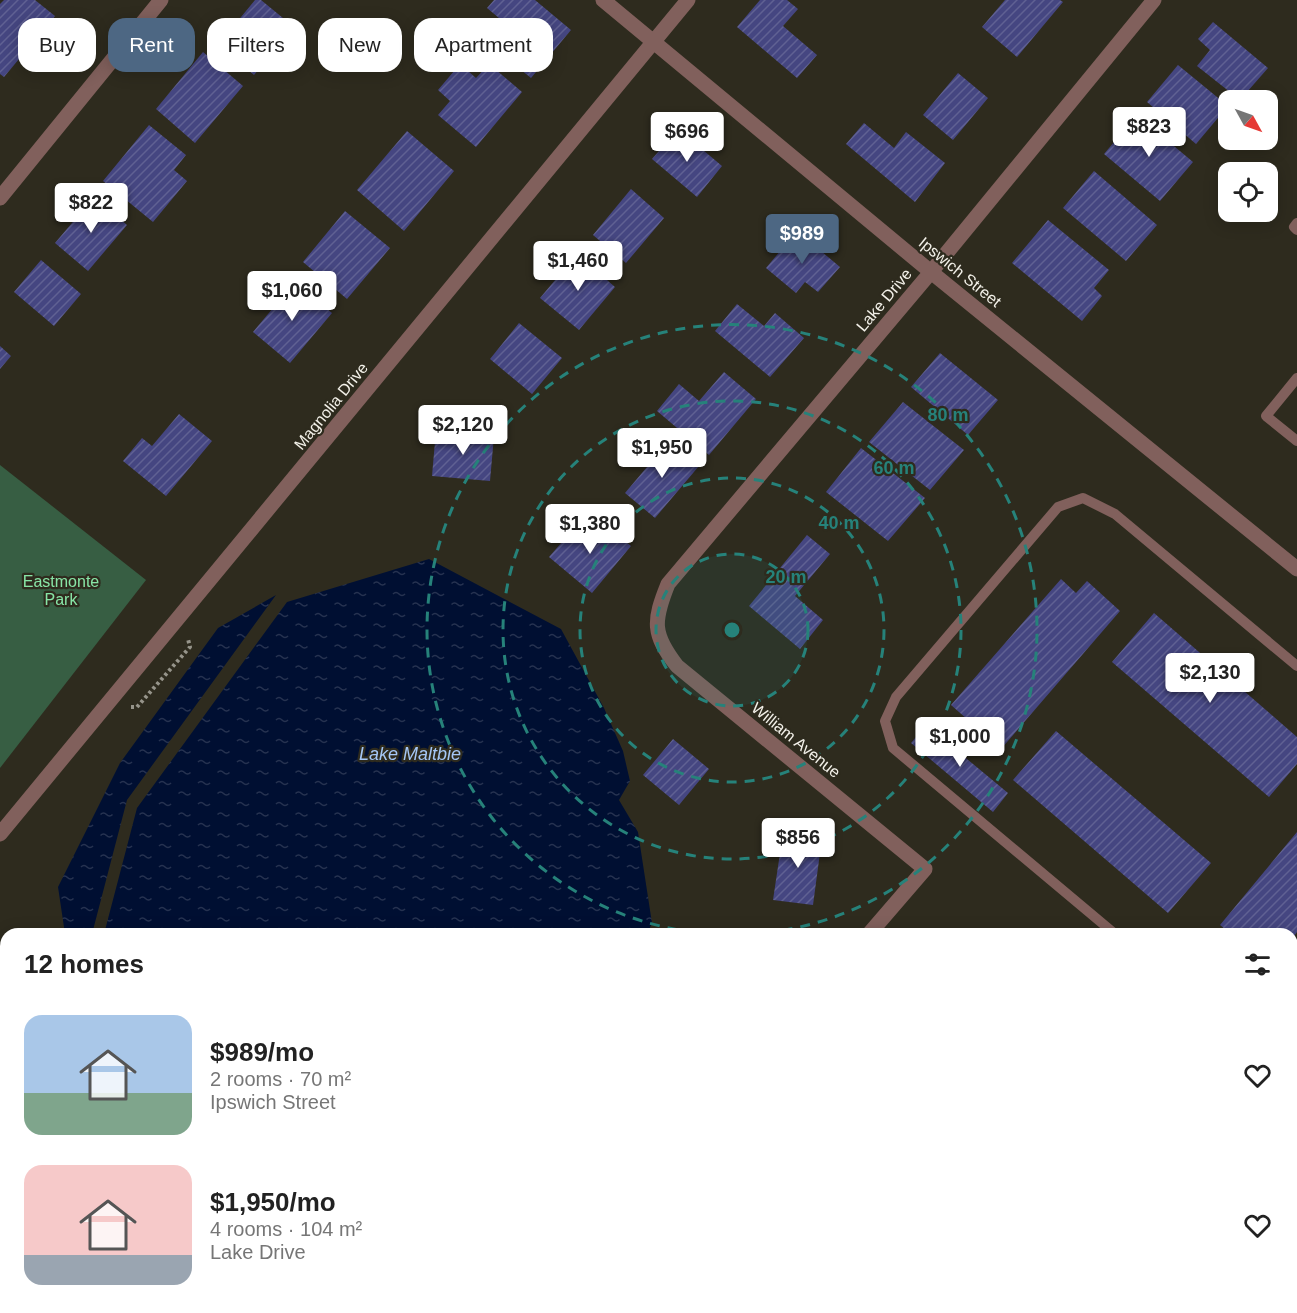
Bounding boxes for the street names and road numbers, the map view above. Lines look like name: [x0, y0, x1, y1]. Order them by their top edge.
street label: Ipswich Street: [916, 234, 1005, 311]
street label: Lake Drive: [853, 265, 915, 335]
street label: Magnolia Drive: [291, 359, 371, 453]
street label: William Avenue: [748, 699, 844, 781]

